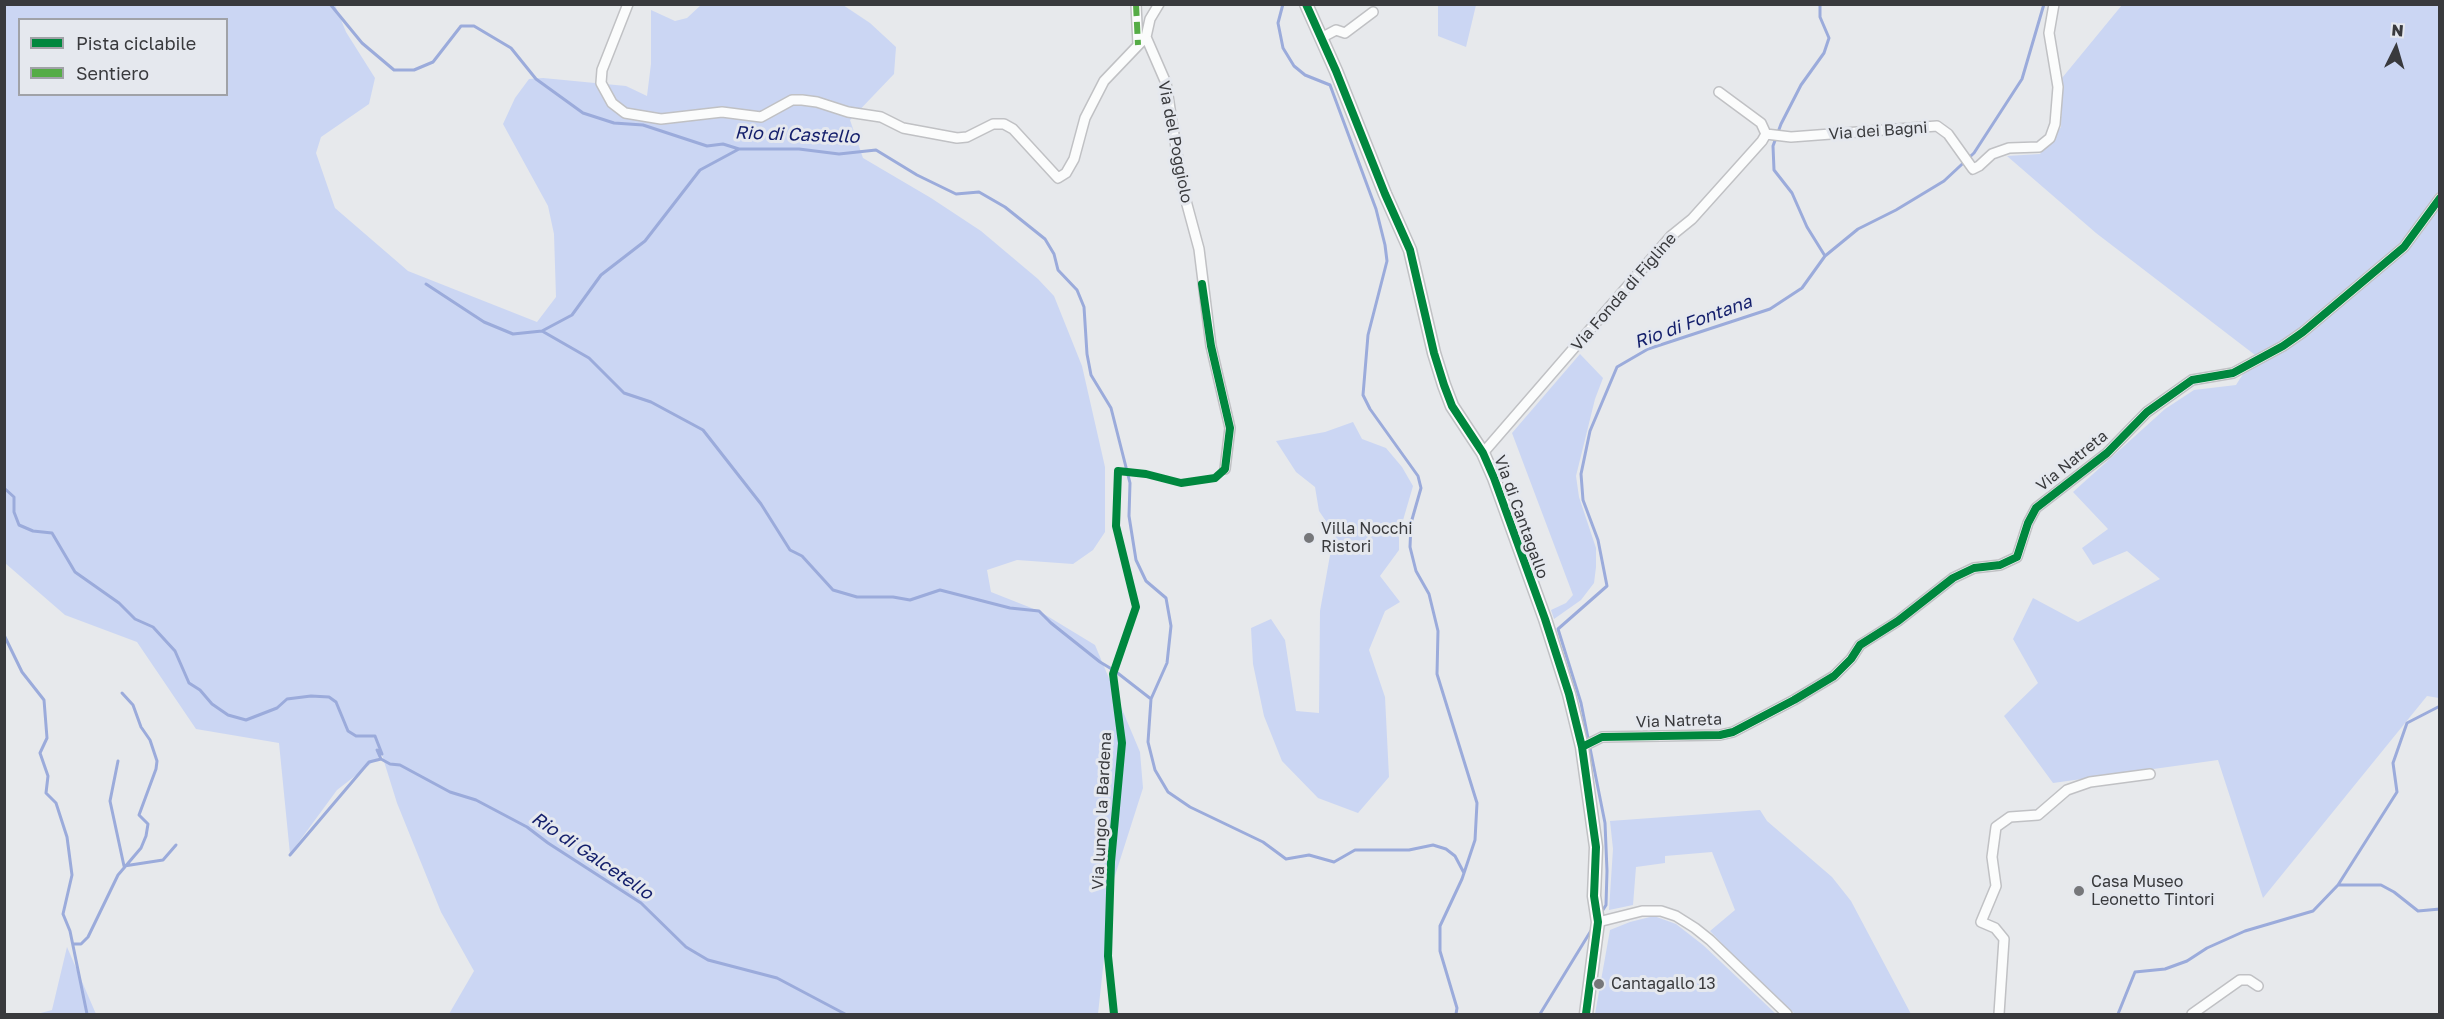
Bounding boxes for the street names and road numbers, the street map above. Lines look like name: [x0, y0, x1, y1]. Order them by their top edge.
street label: Via del Poggiolo: [1154, 79, 1196, 205]
street label: Via dei Bagni: [1828, 118, 1928, 144]
street label: Via Fonda di Figline: [1568, 229, 1680, 355]
street label: Via Natreta: [2032, 426, 2112, 496]
street label: Via di Cantagallo: [1490, 453, 1552, 581]
street label: Via Natreta: [1636, 710, 1722, 732]
street label: Via lungo la Bardena: [1088, 732, 1116, 890]

